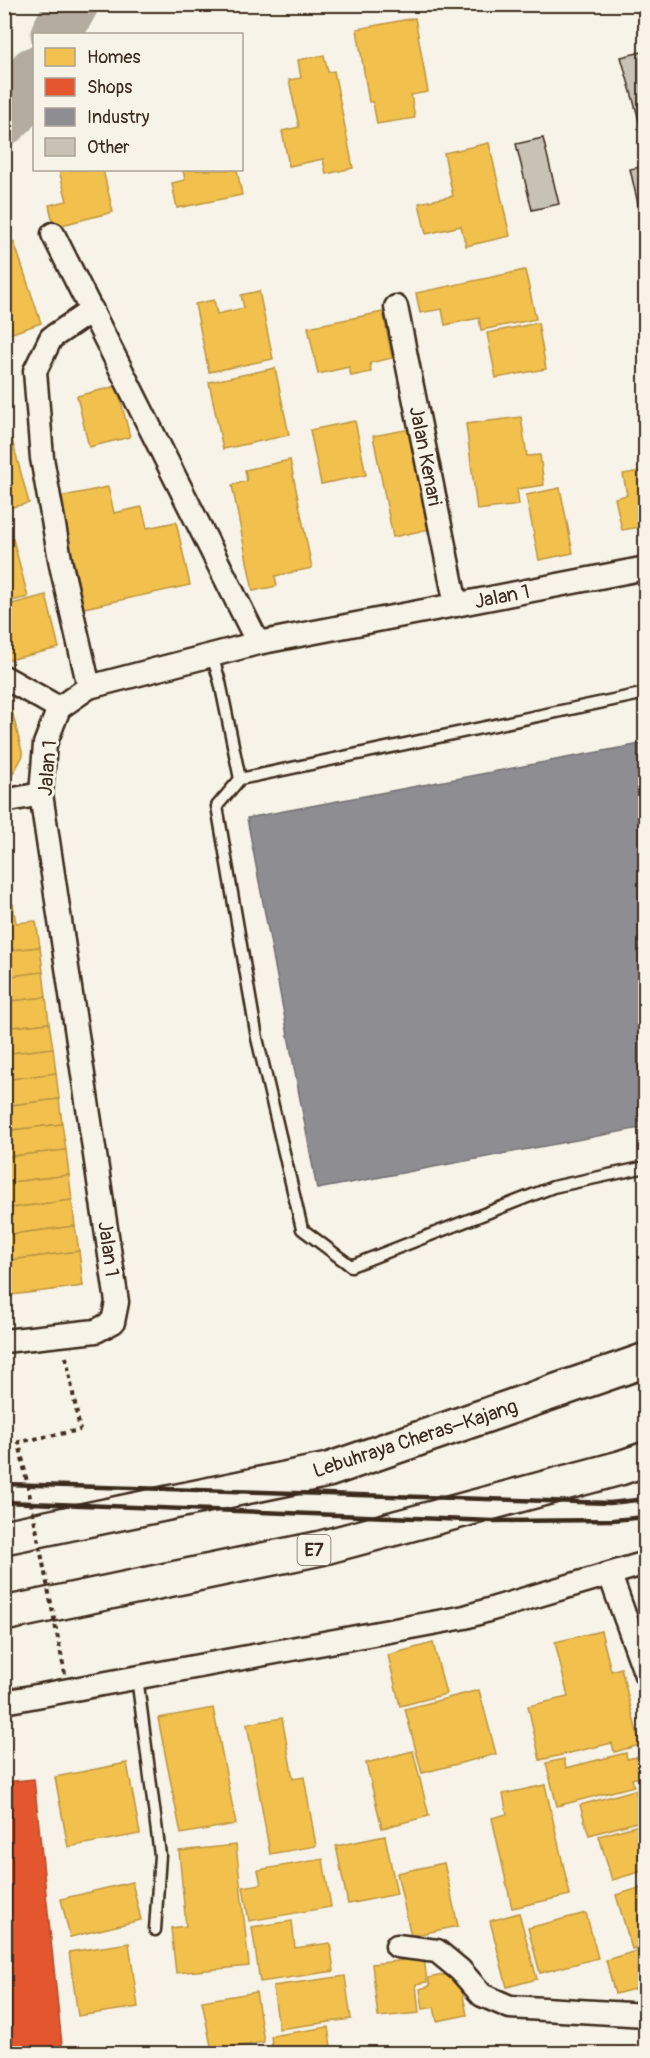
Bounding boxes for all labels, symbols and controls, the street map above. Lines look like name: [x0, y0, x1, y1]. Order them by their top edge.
legend: [33, 33, 243, 171]
text: Homes: [87, 46, 140, 69]
text: Shops: [87, 76, 132, 99]
text: Industry: [87, 106, 150, 129]
text: Other: [87, 136, 130, 159]
street label: Jalan Kenari: [404, 404, 447, 508]
street label: Jalan 1: [472, 579, 532, 614]
street label: Jalan 1: [33, 739, 62, 797]
street label: Jalan 1: [92, 1220, 125, 1278]
street label: Lebuhraya Cheras–Kajang: [310, 1394, 521, 1483]
road number: E7: [298, 1535, 330, 1565]

